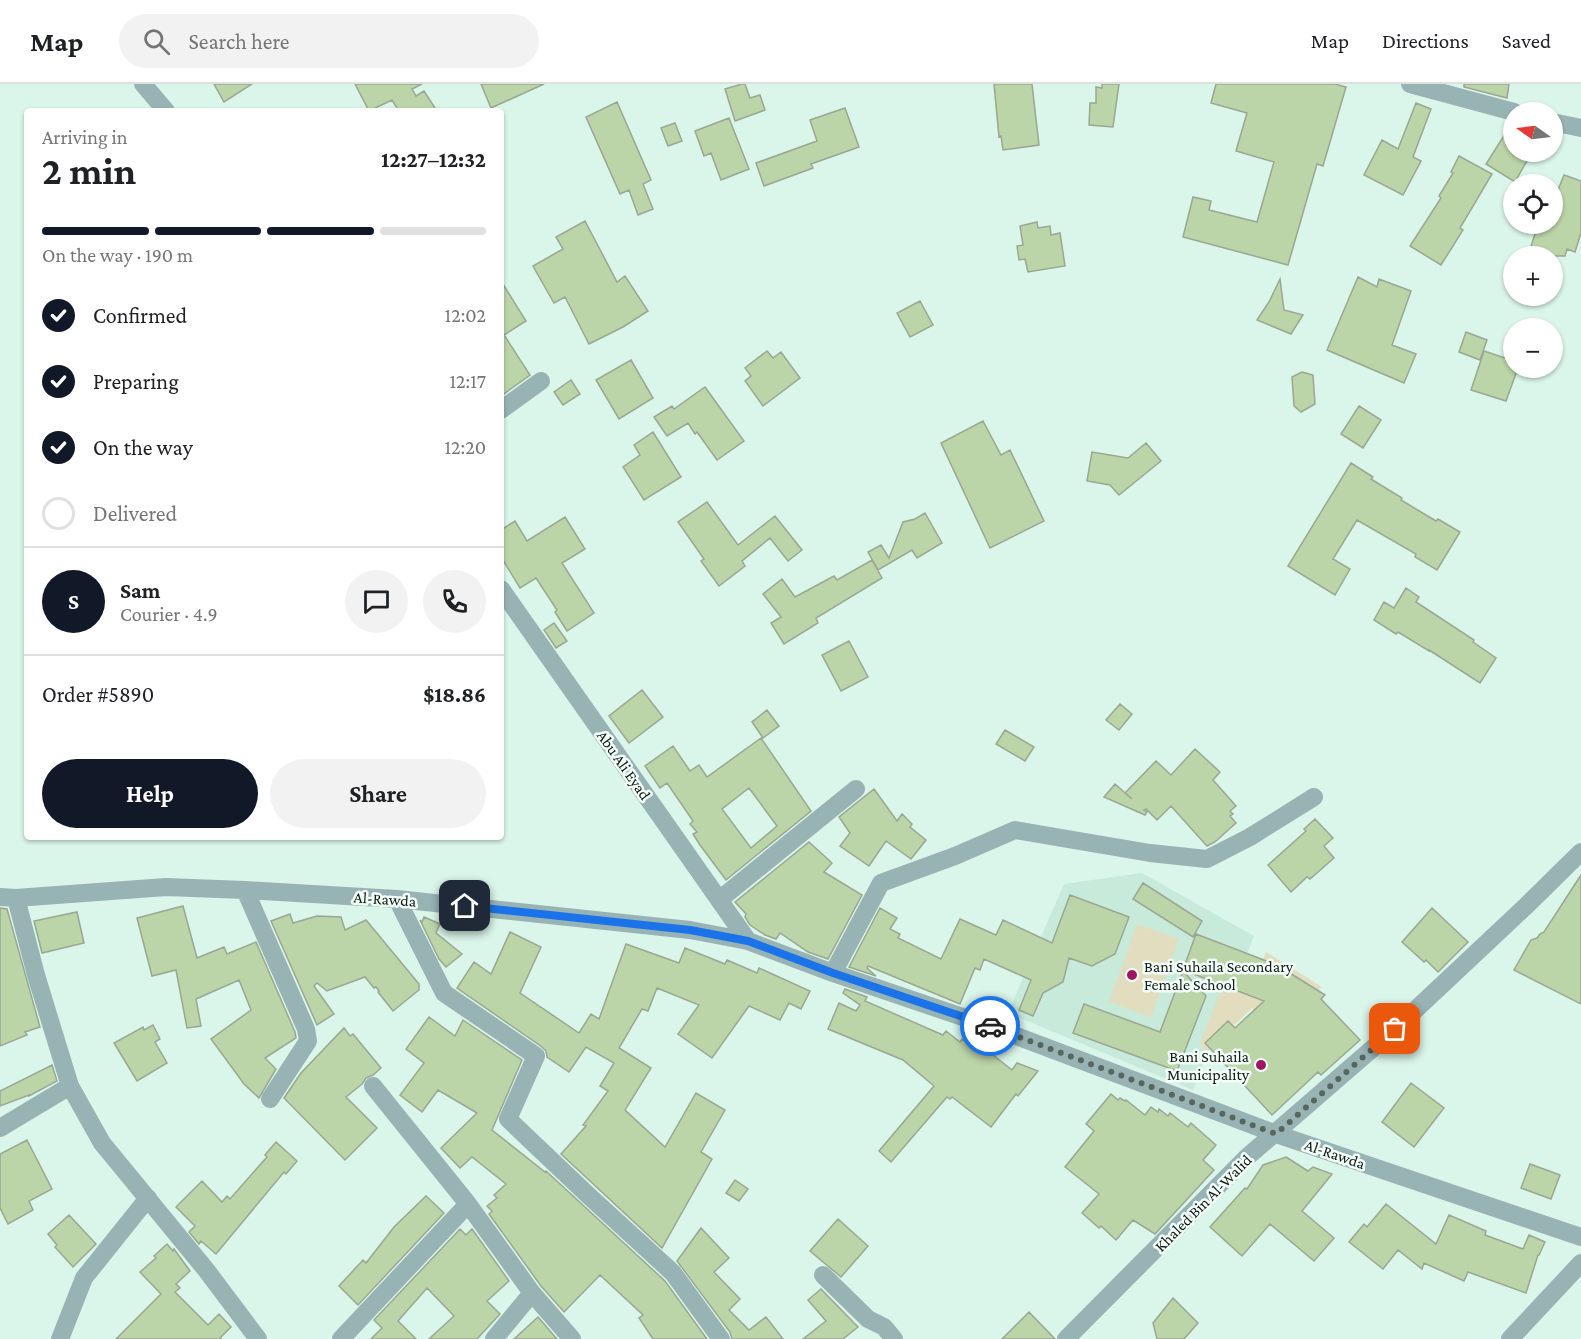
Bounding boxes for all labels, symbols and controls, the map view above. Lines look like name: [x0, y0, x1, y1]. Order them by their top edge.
search box: [119, 14, 539, 68]
icon: search: [140, 25, 173, 58]
text: Map: [30, 26, 83, 57]
text: Search here: [188, 29, 289, 54]
text: Map: [1311, 29, 1349, 53]
text: Directions: [1382, 29, 1469, 53]
text: Saved: [1502, 29, 1551, 53]
north arrow: [1503, 102, 1563, 162]
map controls: [1503, 102, 1563, 378]
text: Arriving in: [42, 126, 127, 148]
text: 12:27–12:32: [381, 147, 486, 172]
text: 2 min: [42, 149, 136, 192]
button: locate: [1503, 174, 1563, 234]
text: On the way · 190 m: [42, 244, 193, 266]
button: +: [1503, 246, 1563, 306]
icon: check: [42, 299, 75, 332]
text: Confirmed: [93, 303, 187, 328]
text: 12:02: [445, 304, 486, 326]
button: −: [1503, 318, 1563, 378]
icon: check: [42, 365, 75, 398]
text: Preparing: [93, 369, 179, 394]
text: 12:17: [449, 370, 486, 392]
icon: check: [42, 431, 75, 464]
text: On the way: [93, 435, 193, 460]
text: 12:20: [444, 436, 486, 458]
text: Delivered: [93, 501, 177, 526]
button: chat: [345, 570, 408, 633]
button: phone: [423, 570, 486, 633]
text: Sam: [120, 578, 160, 603]
text: S: [68, 589, 79, 614]
text: Courier · 4.9: [120, 603, 218, 625]
text: Order #5890: [42, 682, 154, 707]
text: $18.86: [423, 682, 486, 707]
street label: Abu Ali Eyad: [593, 727, 654, 804]
button: Help: [42, 759, 258, 828]
button: Share: [270, 759, 486, 828]
pin: [439, 880, 490, 931]
street label: Al-Rawda: [353, 888, 417, 910]
icon: home: [448, 889, 481, 922]
place label: Bani Suhaila Secondary Female School: [1144, 958, 1294, 993]
marker: Bani Suhaila Secondary Female School: [1125, 968, 1139, 982]
courier: [960, 996, 1020, 1056]
pin: [1369, 1003, 1420, 1054]
icon: car: [974, 1010, 1007, 1043]
icon: bag: [1378, 1012, 1411, 1045]
place label: Bani Suhaila Municipality: [1167, 1048, 1250, 1084]
marker: Bani Suhaila Municipality: [1254, 1058, 1268, 1072]
street label: Al-Rawda: [1303, 1136, 1368, 1172]
street label: Khaled Bin Al-Walid: [1151, 1151, 1255, 1255]

